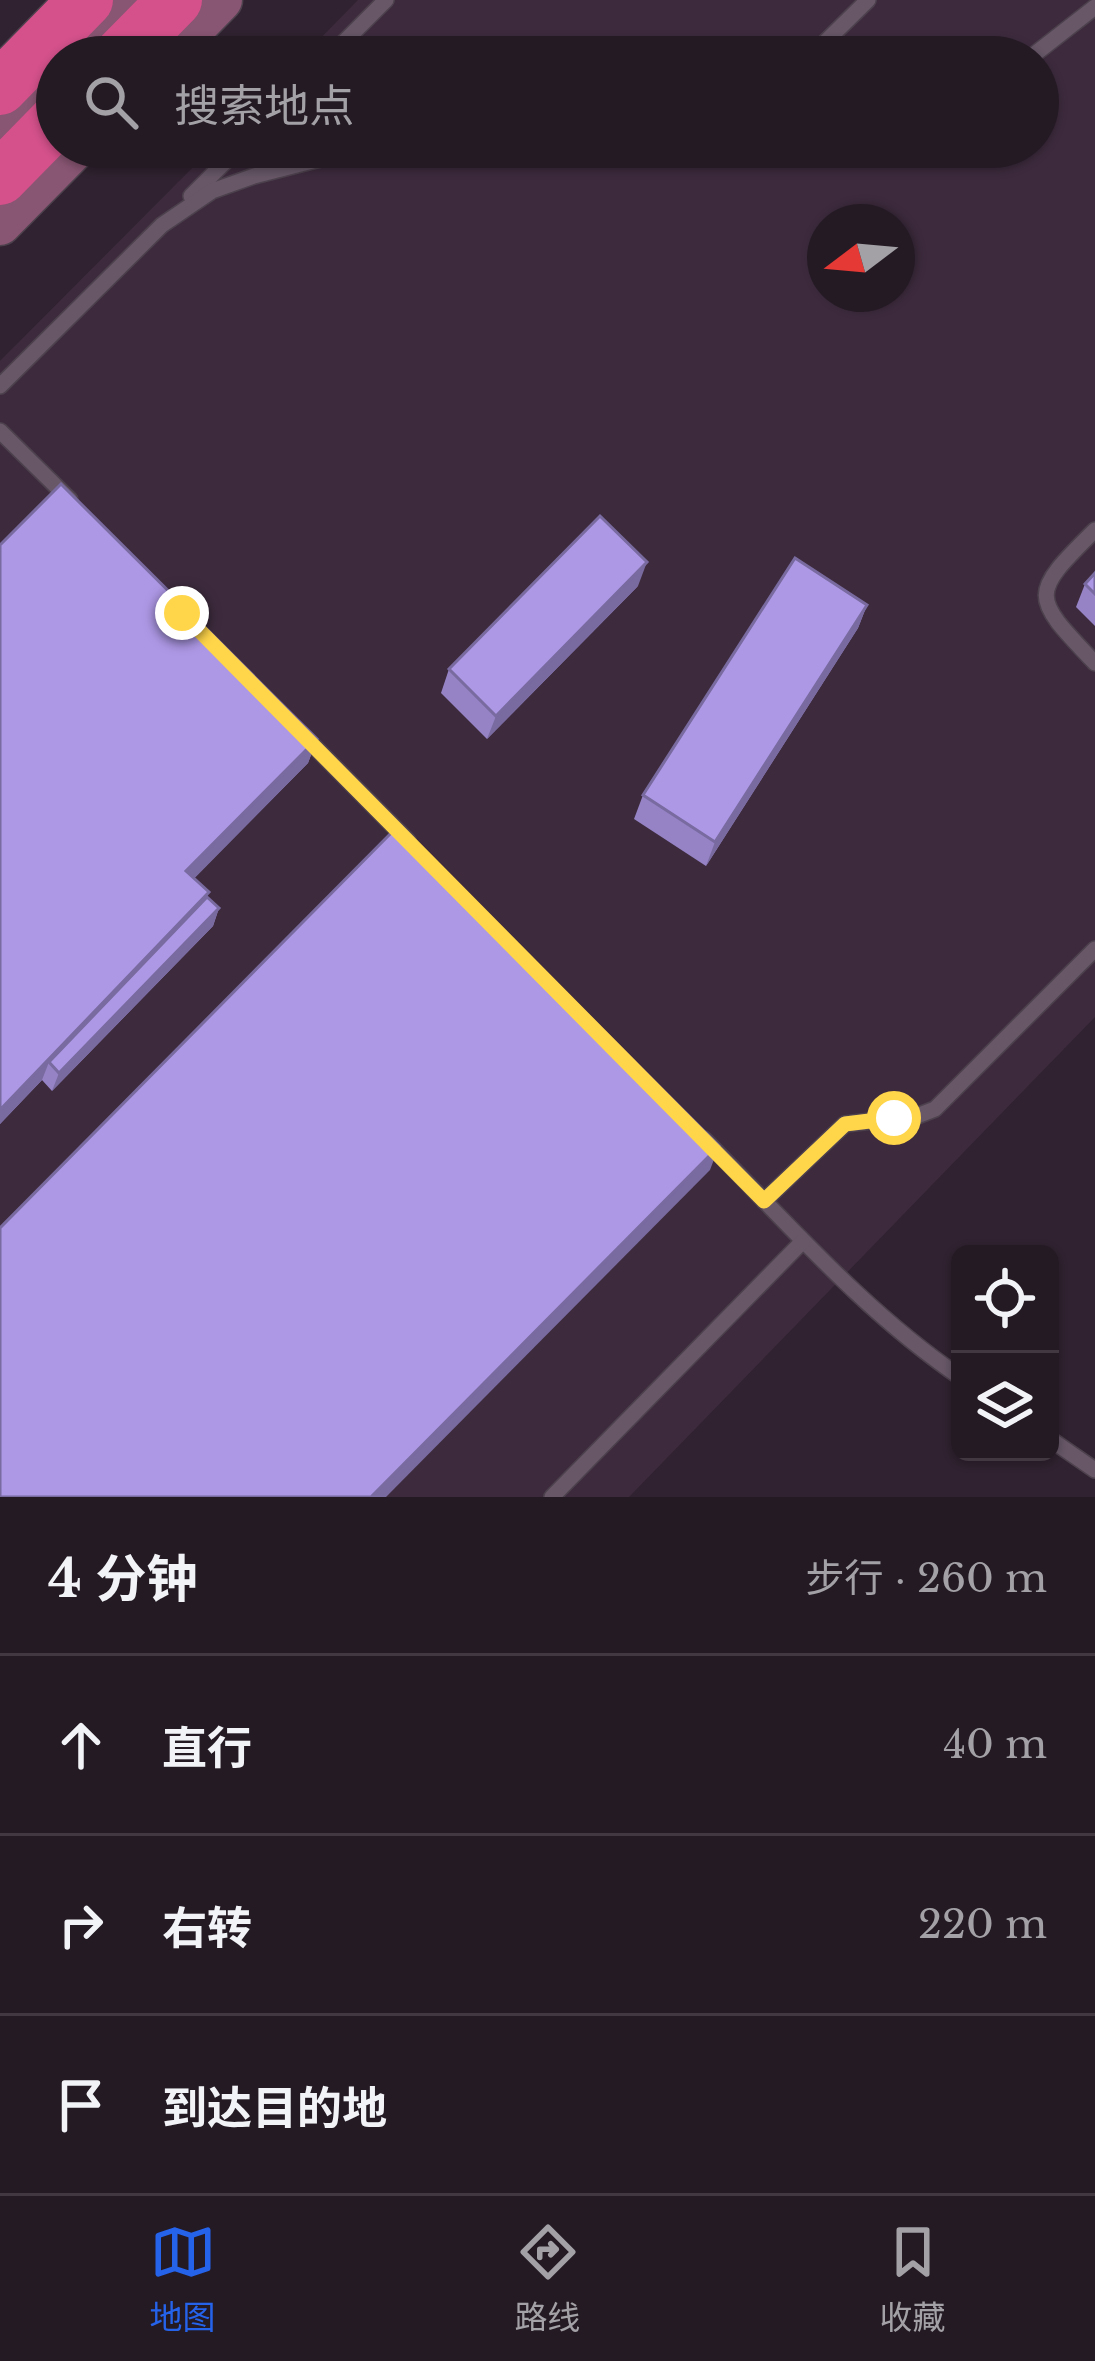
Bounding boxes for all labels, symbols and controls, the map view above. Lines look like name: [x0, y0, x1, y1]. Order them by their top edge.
search box: [36, 36, 1059, 168]
icon: search: [78, 69, 144, 135]
text: 搜索地点: [174, 78, 354, 134]
north arrow: [807, 204, 915, 312]
route end: [155, 586, 209, 640]
route start: [867, 1091, 921, 1145]
map controls: [951, 1245, 1059, 1461]
button: locate: [951, 1245, 1059, 1353]
button: layers: [951, 1353, 1059, 1461]
text: 4 分钟: [48, 1548, 197, 1611]
text: 步行 · 260 m: [806, 1554, 1047, 1603]
icon: ahead: [48, 1712, 114, 1778]
text: 直行: [162, 1720, 252, 1776]
text: 40 m: [943, 1720, 1047, 1769]
icon: right: [48, 1892, 114, 1958]
text: 右转: [162, 1900, 252, 1956]
text: 220 m: [918, 1900, 1047, 1949]
icon: arrive: [48, 2072, 114, 2138]
text: 到达目的地: [162, 2080, 387, 2136]
tab: 地图: [150, 2219, 216, 2339]
tab: 路线: [515, 2219, 581, 2339]
tab: 收藏: [880, 2219, 946, 2339]

